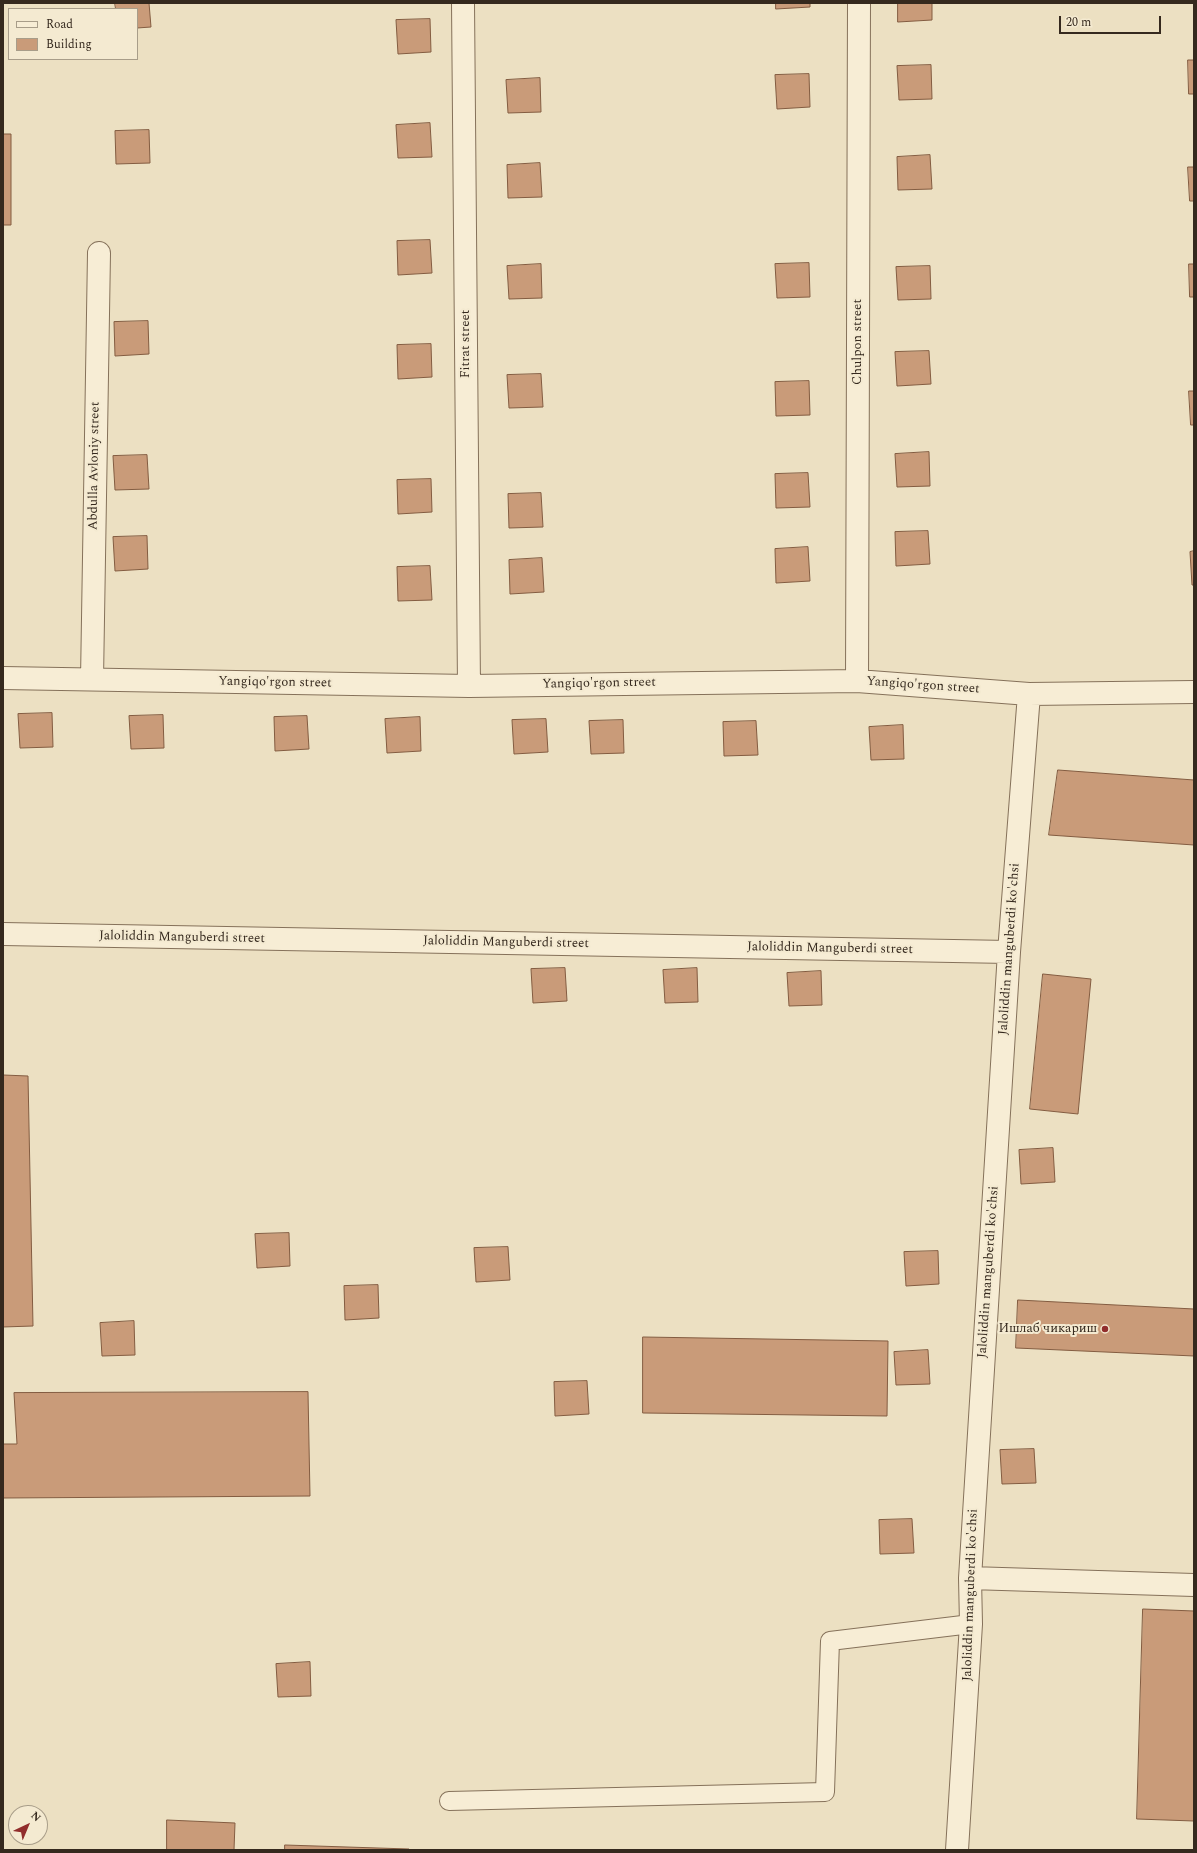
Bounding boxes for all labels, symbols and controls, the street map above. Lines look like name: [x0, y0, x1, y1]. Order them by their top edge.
legend: [8, 8, 138, 60]
scale bar: [1061, 8, 1163, 34]
text: 20 m: [1066, 13, 1091, 32]
text: Road: [46, 15, 73, 34]
text: Building: [46, 35, 92, 54]
street label: Chulpon street: [850, 299, 866, 385]
street label: Fitrat street: [458, 310, 474, 378]
street label: Abdulla Avloniy street: [86, 402, 104, 530]
street label: Yangiqo'rgon street: [218, 674, 332, 692]
street label: Yangiqo'rgon street: [866, 674, 980, 698]
street label: Yangiqo'rgon street: [542, 675, 656, 693]
street label: Jaloliddin manguberdi ko'chsi: [996, 862, 1024, 1036]
street label: Jaloliddin Manguberdi street: [99, 929, 265, 947]
street label: Jaloliddin Manguberdi street: [423, 934, 589, 952]
street label: Jaloliddin Manguberdi street: [747, 940, 913, 958]
street label: Jaloliddin manguberdi ko'chsi: [975, 1185, 1003, 1359]
place label: Ишлаб чикариш: [998, 1321, 1097, 1337]
marker: Ишлаб чикариш: [1100, 1324, 1110, 1334]
street label: Jaloliddin manguberdi ko'chsi: [960, 1508, 982, 1682]
north arrow: [8, 1805, 48, 1845]
text: N: [27, 1807, 45, 1826]

